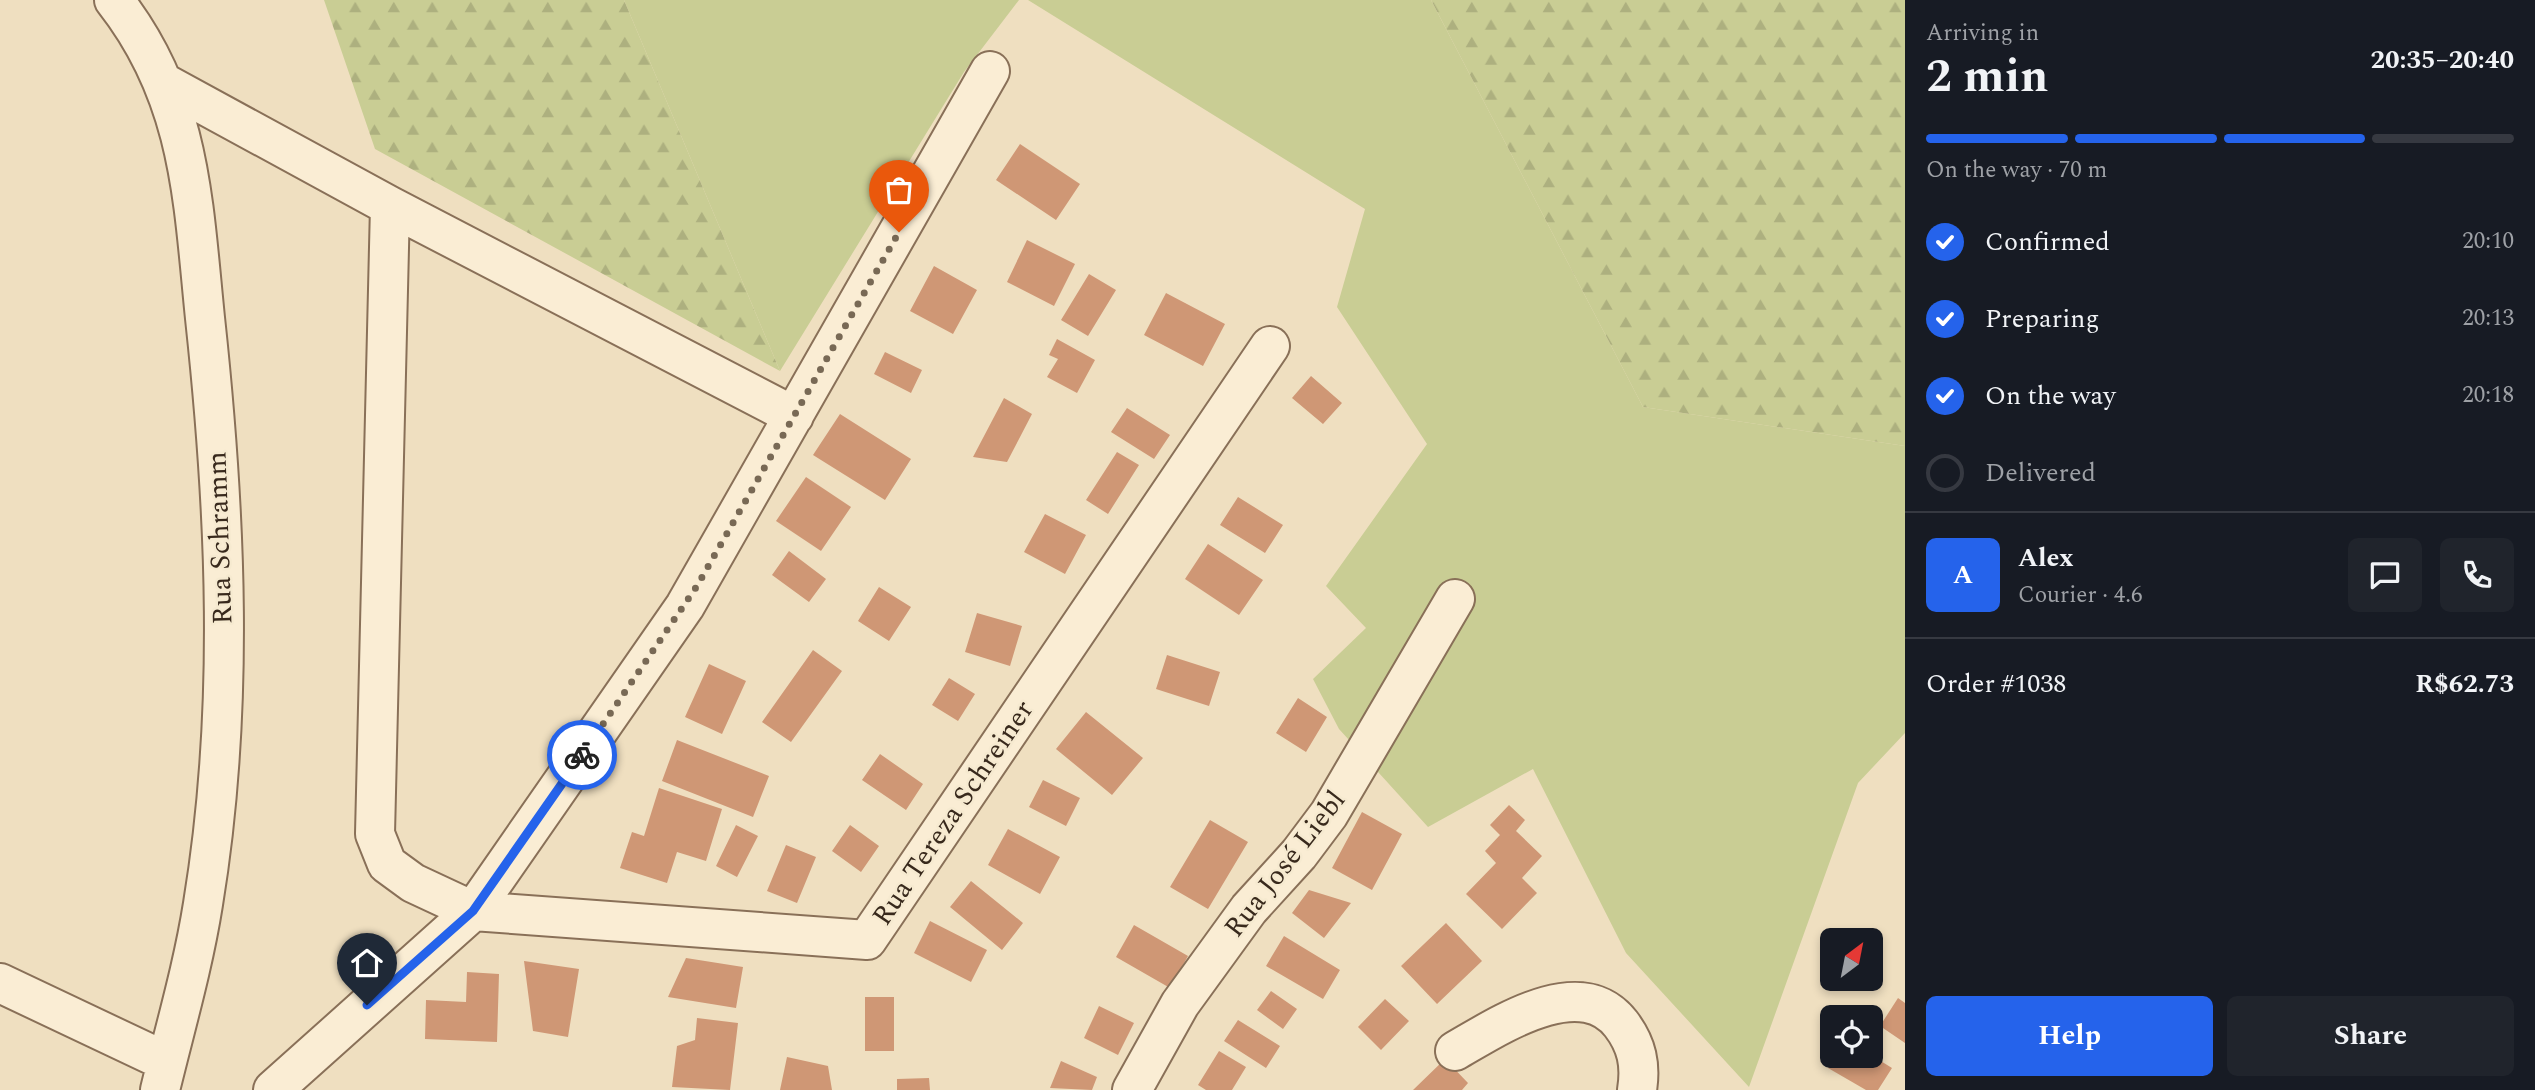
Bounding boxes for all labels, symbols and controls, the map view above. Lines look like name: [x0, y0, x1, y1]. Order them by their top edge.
text: Arriving in: [1926, 16, 2039, 51]
text: 20:35–20:40: [2370, 40, 2514, 80]
text: 2 min: [1926, 42, 2048, 112]
text: On the way · 70 m: [1926, 153, 2107, 188]
pin: [869, 160, 929, 232]
icon: bag: [880, 171, 918, 209]
text: Confirmed: [1985, 222, 2110, 262]
icon: check: [1926, 223, 1964, 261]
text: 20:10: [2462, 224, 2514, 259]
text: Preparing: [1985, 299, 2099, 339]
icon: check: [1926, 300, 1964, 338]
text: 20:13: [2462, 301, 2514, 336]
text: On the way: [1985, 376, 2116, 416]
icon: check: [1926, 377, 1964, 415]
text: 20:18: [2462, 378, 2514, 413]
street label: Rua Schramm: [195, 451, 245, 625]
text: Delivered: [1985, 453, 2096, 493]
text: Alex: [2018, 538, 2073, 578]
button: chat: [2348, 538, 2422, 612]
button: phone: [2440, 538, 2514, 612]
text: A: [1953, 555, 1973, 595]
text: Courier · 4.6: [2018, 578, 2143, 613]
text: Order #1038: [1926, 664, 2066, 704]
text: R$62.73: [2415, 664, 2514, 704]
street label: Rua Tereza Schreiner: [861, 691, 1045, 935]
courier: [547, 720, 617, 790]
icon: bike: [563, 736, 601, 774]
street label: Rua José Liebl: [1214, 781, 1356, 947]
north arrow: [1820, 928, 1883, 990]
map controls: [1820, 928, 1883, 1068]
pin: [337, 933, 397, 1005]
icon: home: [348, 944, 386, 982]
button: Help: [1926, 996, 2213, 1076]
button: Share: [2227, 996, 2514, 1076]
button: locate: [1820, 1005, 1883, 1068]

